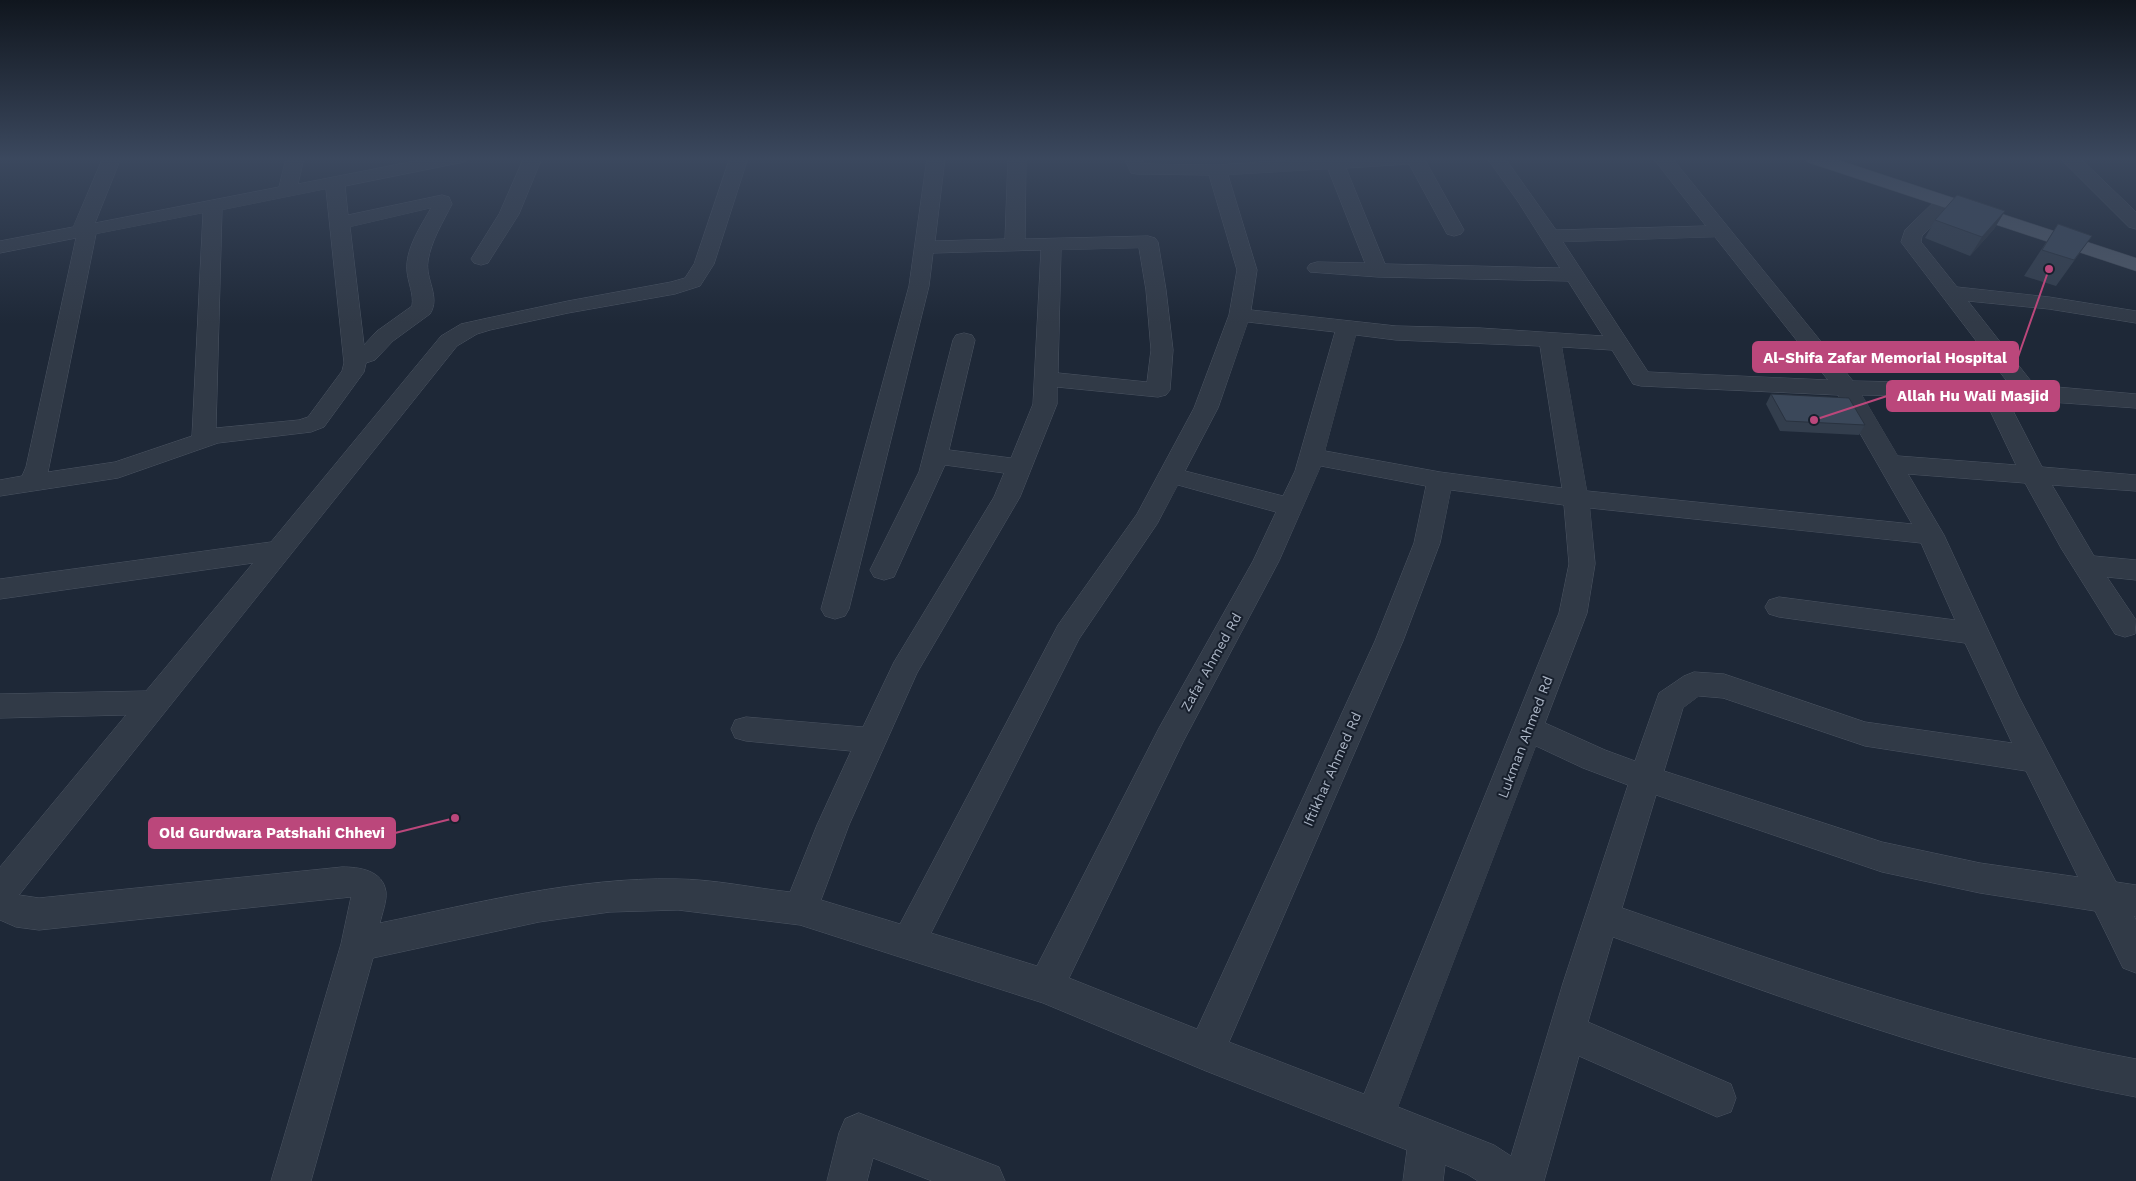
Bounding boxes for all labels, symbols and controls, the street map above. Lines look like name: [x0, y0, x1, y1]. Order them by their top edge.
callout: Al-Shifa Zafar Memorial Hospital: [1753, 342, 2018, 372]
text: Al-Shifa Zafar Memorial Hospital: [1763, 349, 2007, 367]
callout: Allah Hu Wali Masjid: [1887, 381, 2059, 411]
text: Allah Hu Wali Masjid: [1897, 387, 2049, 405]
street label: Zafar Ahmed Rd: [1177, 610, 1245, 714]
street label: Lukman Ahmed Rd: [1494, 674, 1556, 800]
street label: Iftikhar Ahmed Rd: [1300, 709, 1364, 829]
callout: Old Gurdwara Patshahi Chhevi: [149, 818, 395, 848]
text: Old Gurdwara Patshahi Chhevi: [159, 824, 385, 842]

